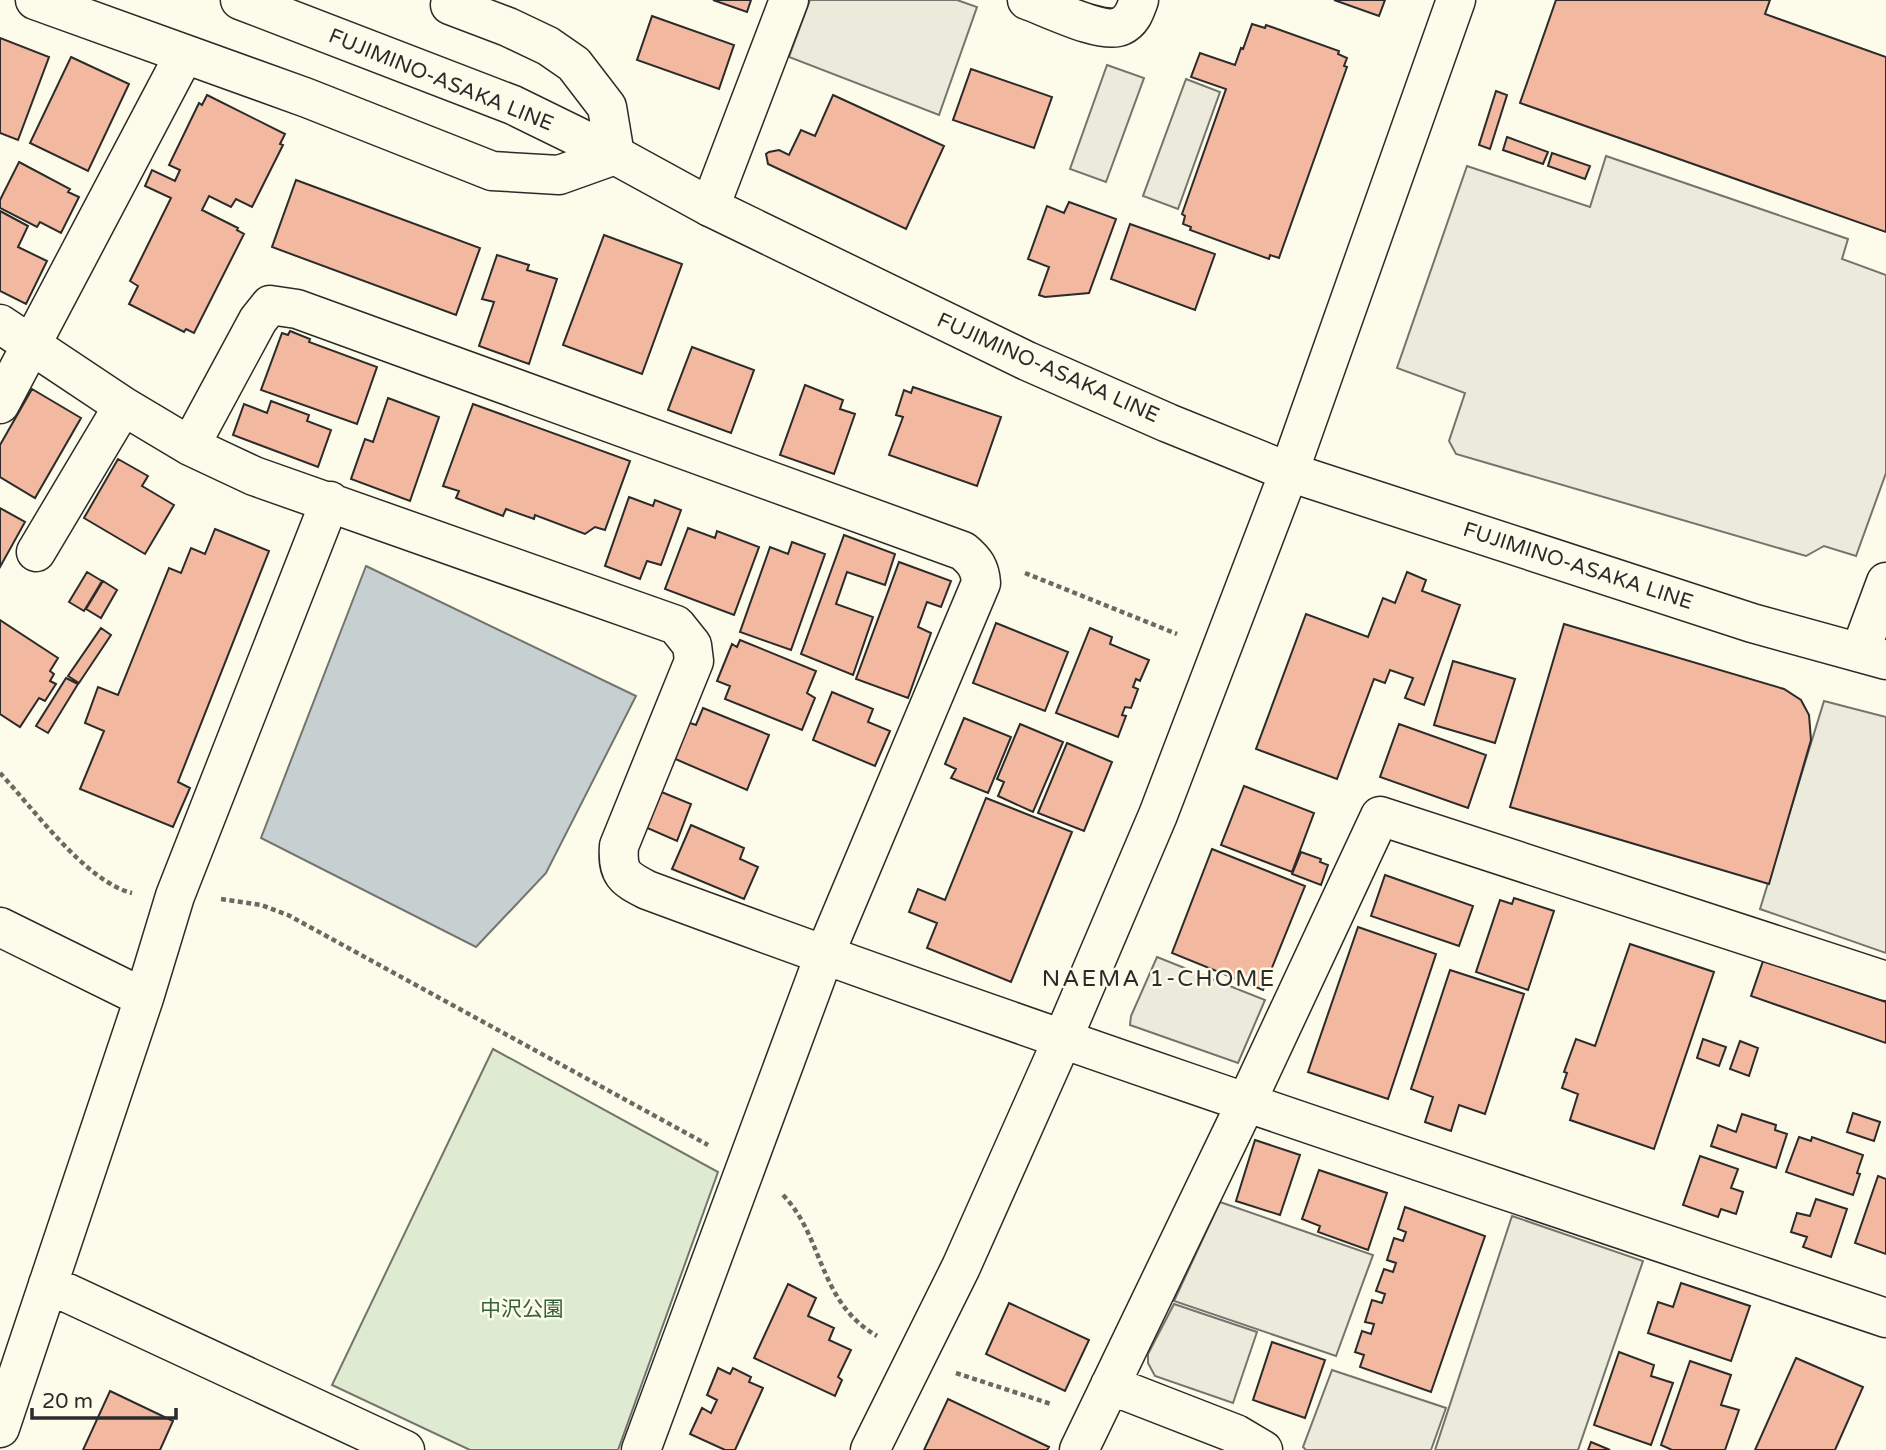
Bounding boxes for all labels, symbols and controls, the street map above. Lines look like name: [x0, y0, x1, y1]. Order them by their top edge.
street label: FUJIMINO-ASAKA LINE: [325, 23, 557, 137]
street label: FUJIMINO-ASAKA LINE: [933, 308, 1163, 428]
street label: FUJIMINO-ASAKA LINE: [1460, 517, 1696, 615]
district label: NAEMA 1-CHOME: [1042, 965, 1276, 993]
park label: 中沢公園: [480, 1297, 564, 1322]
scale bar: [32, 1376, 175, 1420]
text: 20 m: [42, 1389, 93, 1414]

